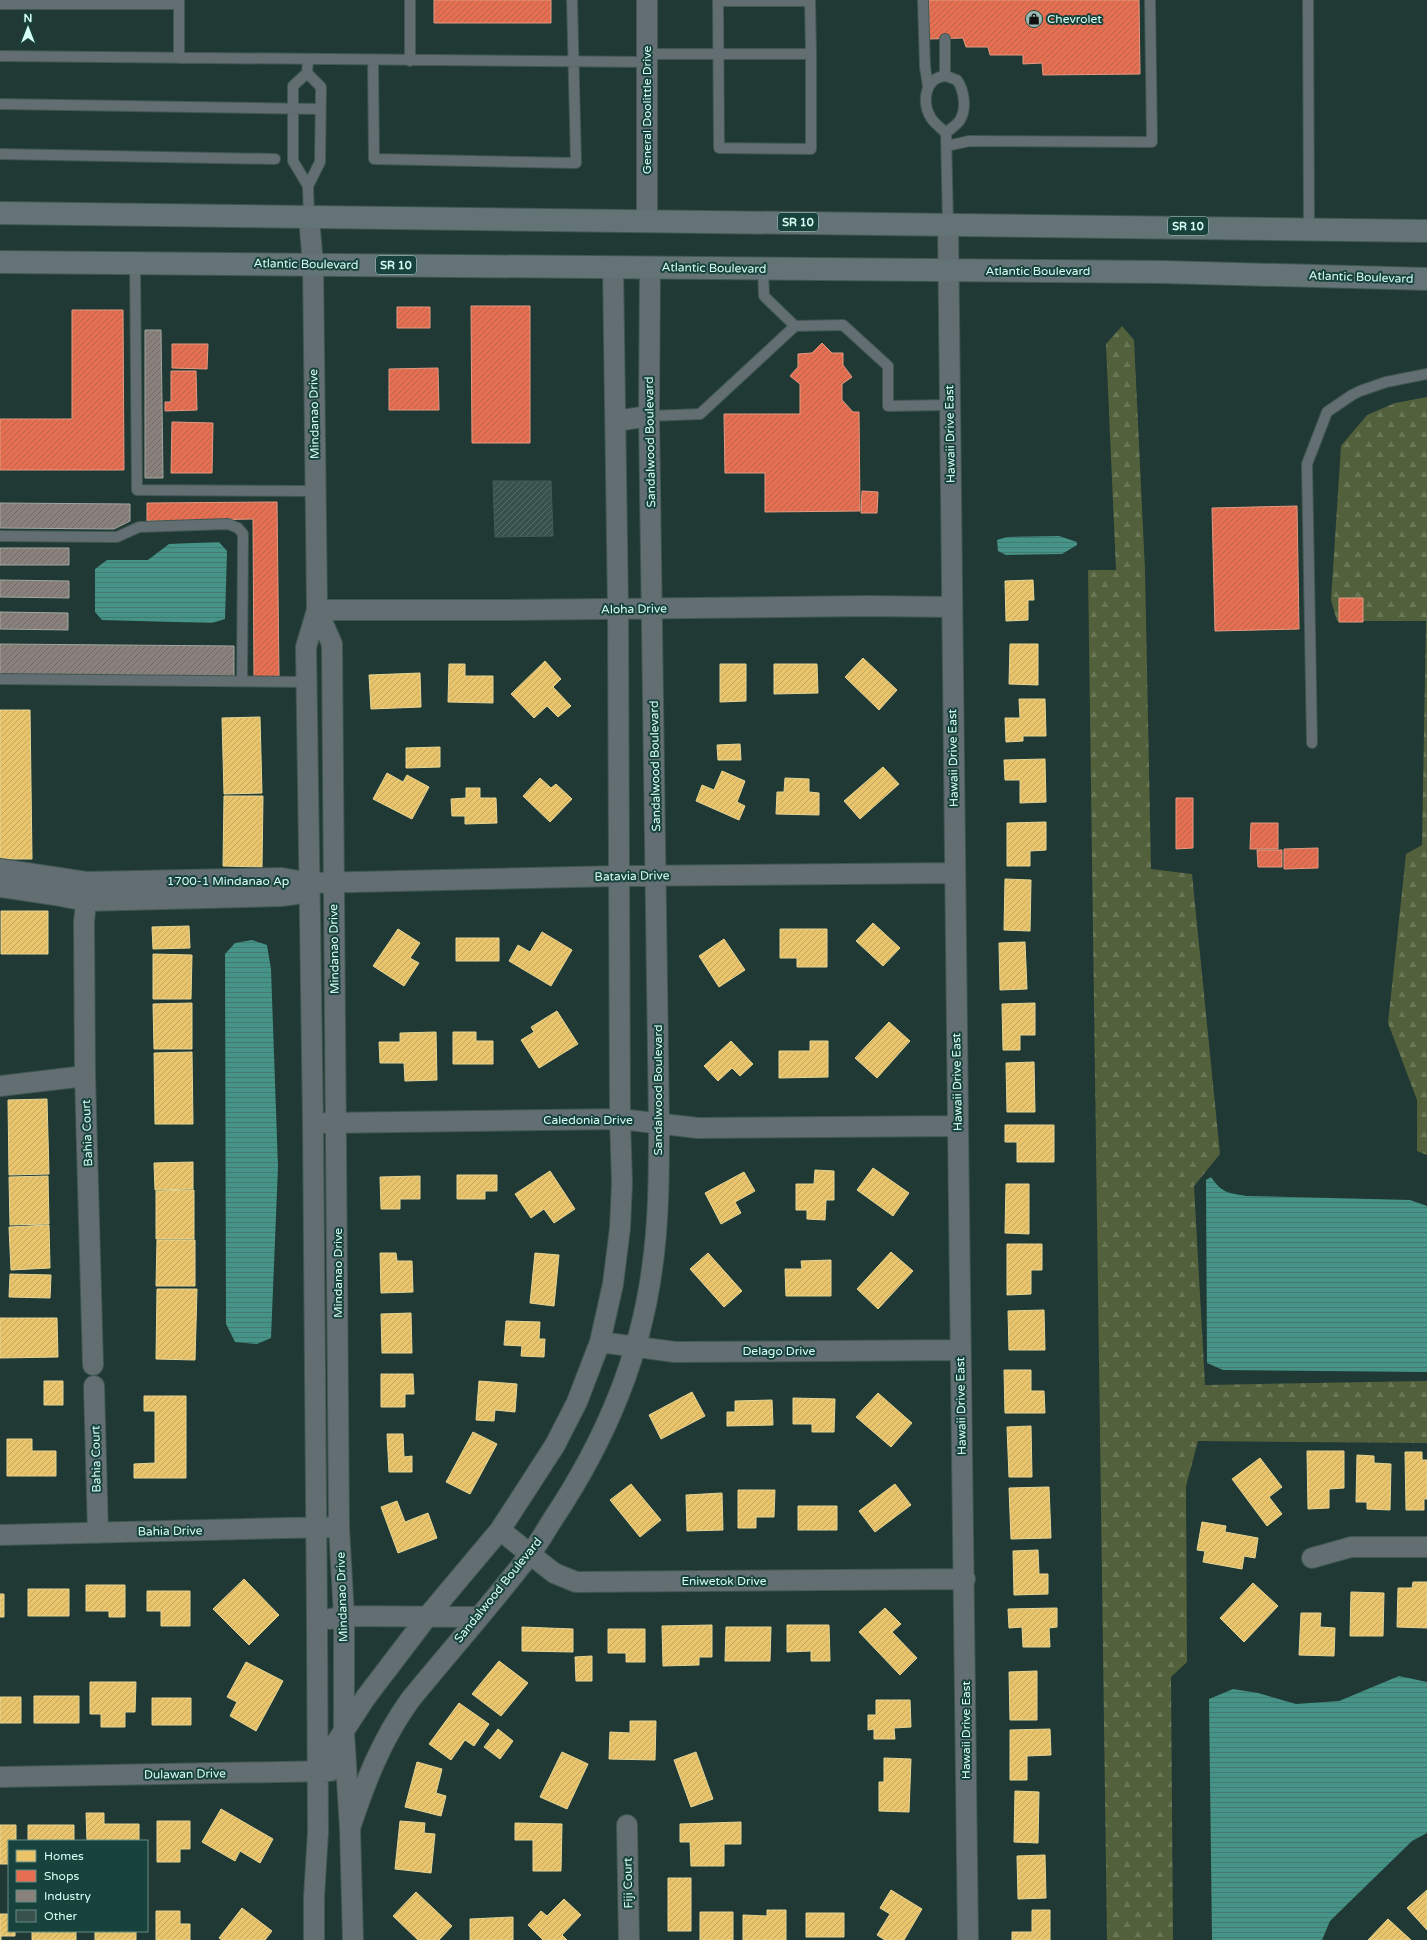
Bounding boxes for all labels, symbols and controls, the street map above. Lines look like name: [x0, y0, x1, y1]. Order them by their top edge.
north arrow: [8, 8, 48, 48]
shop icon: Chevrolet: [1024, 9, 1044, 29]
text: N: [24, 12, 32, 25]
place label: Chevrolet: [1047, 12, 1102, 26]
street label: General Doolittle Drive: [640, 46, 654, 174]
road number: SR 10: [778, 213, 818, 231]
road number: SR 10: [1168, 217, 1208, 235]
street label: Atlantic Boulevard: [253, 256, 359, 272]
road number: SR 10: [376, 256, 416, 274]
street label: Atlantic Boulevard: [661, 260, 767, 276]
street label: Atlantic Boulevard: [986, 264, 1090, 278]
street label: Atlantic Boulevard: [1308, 268, 1414, 286]
street label: Mindanao Drive: [306, 369, 322, 459]
street label: Sandalwood Boulevard: [642, 376, 658, 508]
street label: Hawaii Drive East: [942, 384, 958, 483]
street label: Aloha Drive: [601, 601, 667, 617]
street label: Sandalwood Boulevard: [647, 700, 663, 832]
street label: Hawaii Drive East: [945, 708, 961, 807]
street label: Batavia Drive: [594, 868, 670, 884]
street label: 1700-1 Mindanao Ap: [167, 874, 289, 888]
street label: Mindanao Drive: [326, 904, 342, 994]
street label: Sandalwood Boulevard: [651, 1024, 665, 1156]
street label: Hawaii Drive East: [949, 1032, 965, 1131]
street label: Bahia Court: [79, 1099, 95, 1167]
street label: Caledonia Drive: [543, 1113, 633, 1127]
street label: Mindanao Drive: [331, 1228, 345, 1318]
street label: Delago Drive: [743, 1344, 816, 1358]
street label: Hawaii Drive East: [953, 1356, 969, 1455]
street label: Bahia Court: [88, 1425, 104, 1493]
street label: Bahia Drive: [137, 1523, 203, 1539]
street label: Sandalwood Boulevard: [451, 1535, 545, 1645]
street label: Mindanao Drive: [333, 1552, 351, 1642]
street label: Eniwetok Drive: [681, 1574, 767, 1588]
street label: Hawaii Drive East: [959, 1680, 973, 1779]
street label: Dulawan Drive: [144, 1766, 226, 1782]
legend: [8, 1840, 148, 1932]
text: Homes: [44, 1849, 84, 1863]
street label: Fiji Court: [621, 1857, 635, 1909]
text: Shops: [44, 1869, 79, 1883]
text: Industry: [44, 1889, 91, 1903]
text: Other: [44, 1909, 77, 1923]

